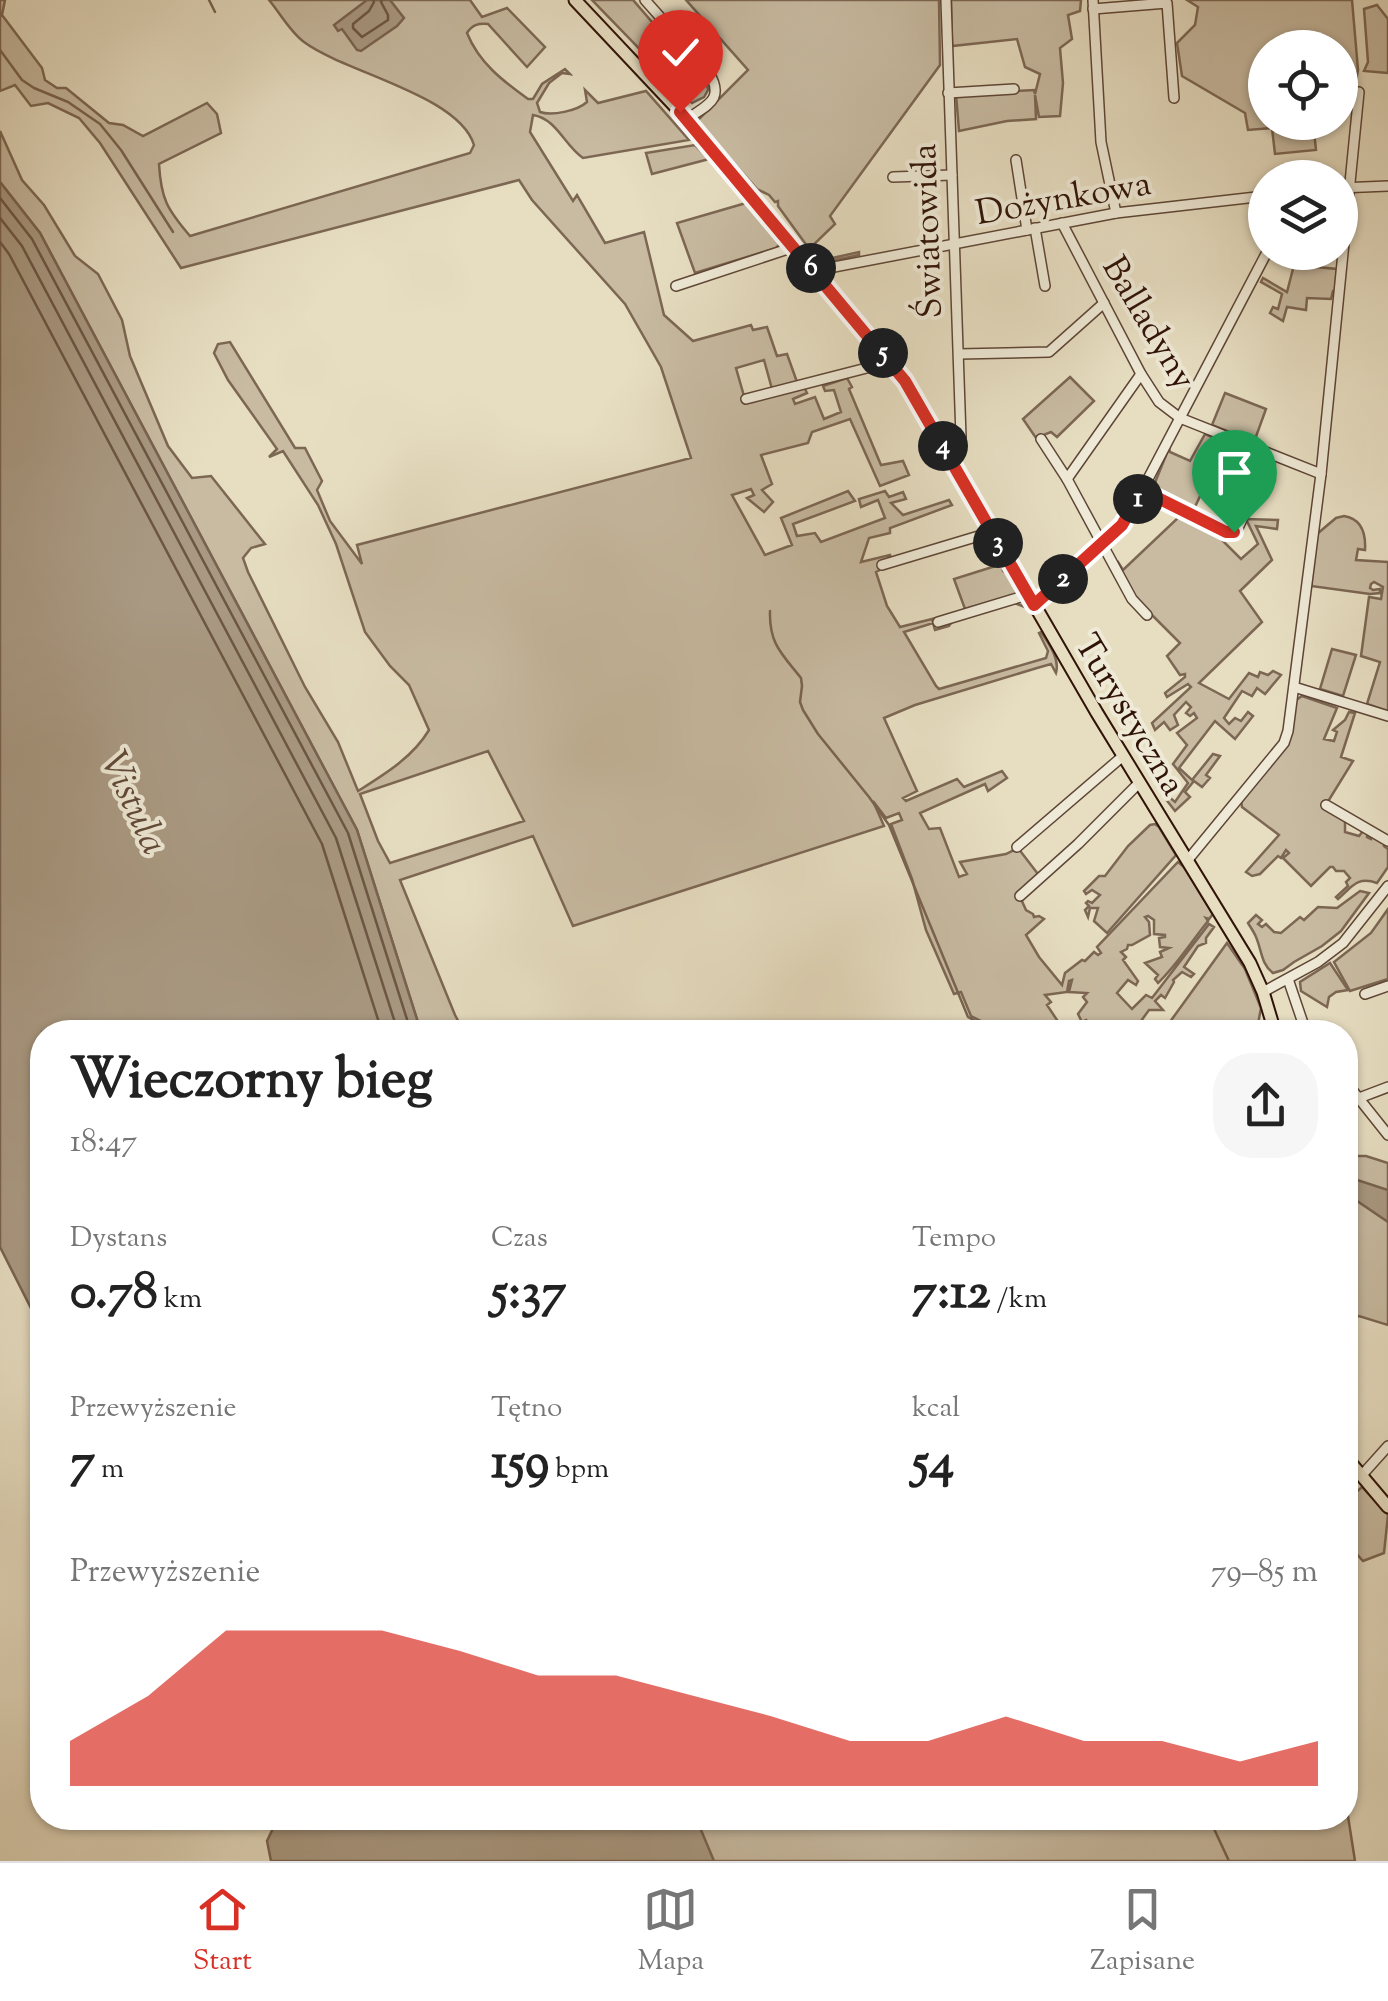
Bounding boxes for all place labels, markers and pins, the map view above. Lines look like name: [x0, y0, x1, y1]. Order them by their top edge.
pin: [638, 10, 723, 113]
pin: 6: [786, 243, 836, 293]
pin: 5: [858, 328, 908, 378]
pin: 4: [918, 421, 968, 471]
pin: [1192, 430, 1277, 533]
pin: 1: [1113, 474, 1163, 524]
pin: 3: [973, 518, 1023, 568]
pin: 2: [1038, 554, 1088, 604]

